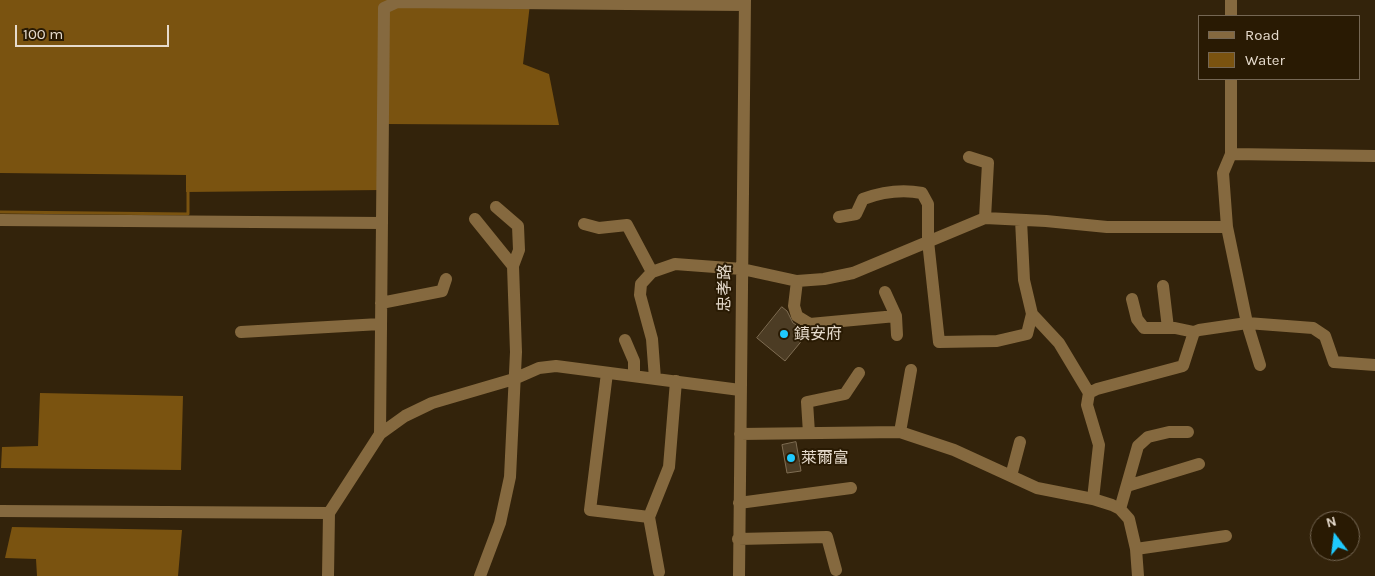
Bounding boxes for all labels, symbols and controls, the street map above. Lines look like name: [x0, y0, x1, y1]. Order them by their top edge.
scale bar: [18, 15, 171, 47]
legend: [1198, 15, 1360, 80]
text: 100 m: [23, 25, 63, 43]
text: Road: [1245, 26, 1280, 44]
text: Water: [1245, 51, 1285, 69]
street label: 忠孝路: [715, 264, 735, 312]
place label: 鎮安府: [794, 324, 842, 344]
marker: 鎮安府: [778, 328, 790, 340]
place label: 萊爾富: [801, 448, 849, 468]
marker: 萊爾富: [785, 452, 797, 464]
north arrow: [1310, 511, 1360, 561]
text: N: [1324, 512, 1338, 532]

